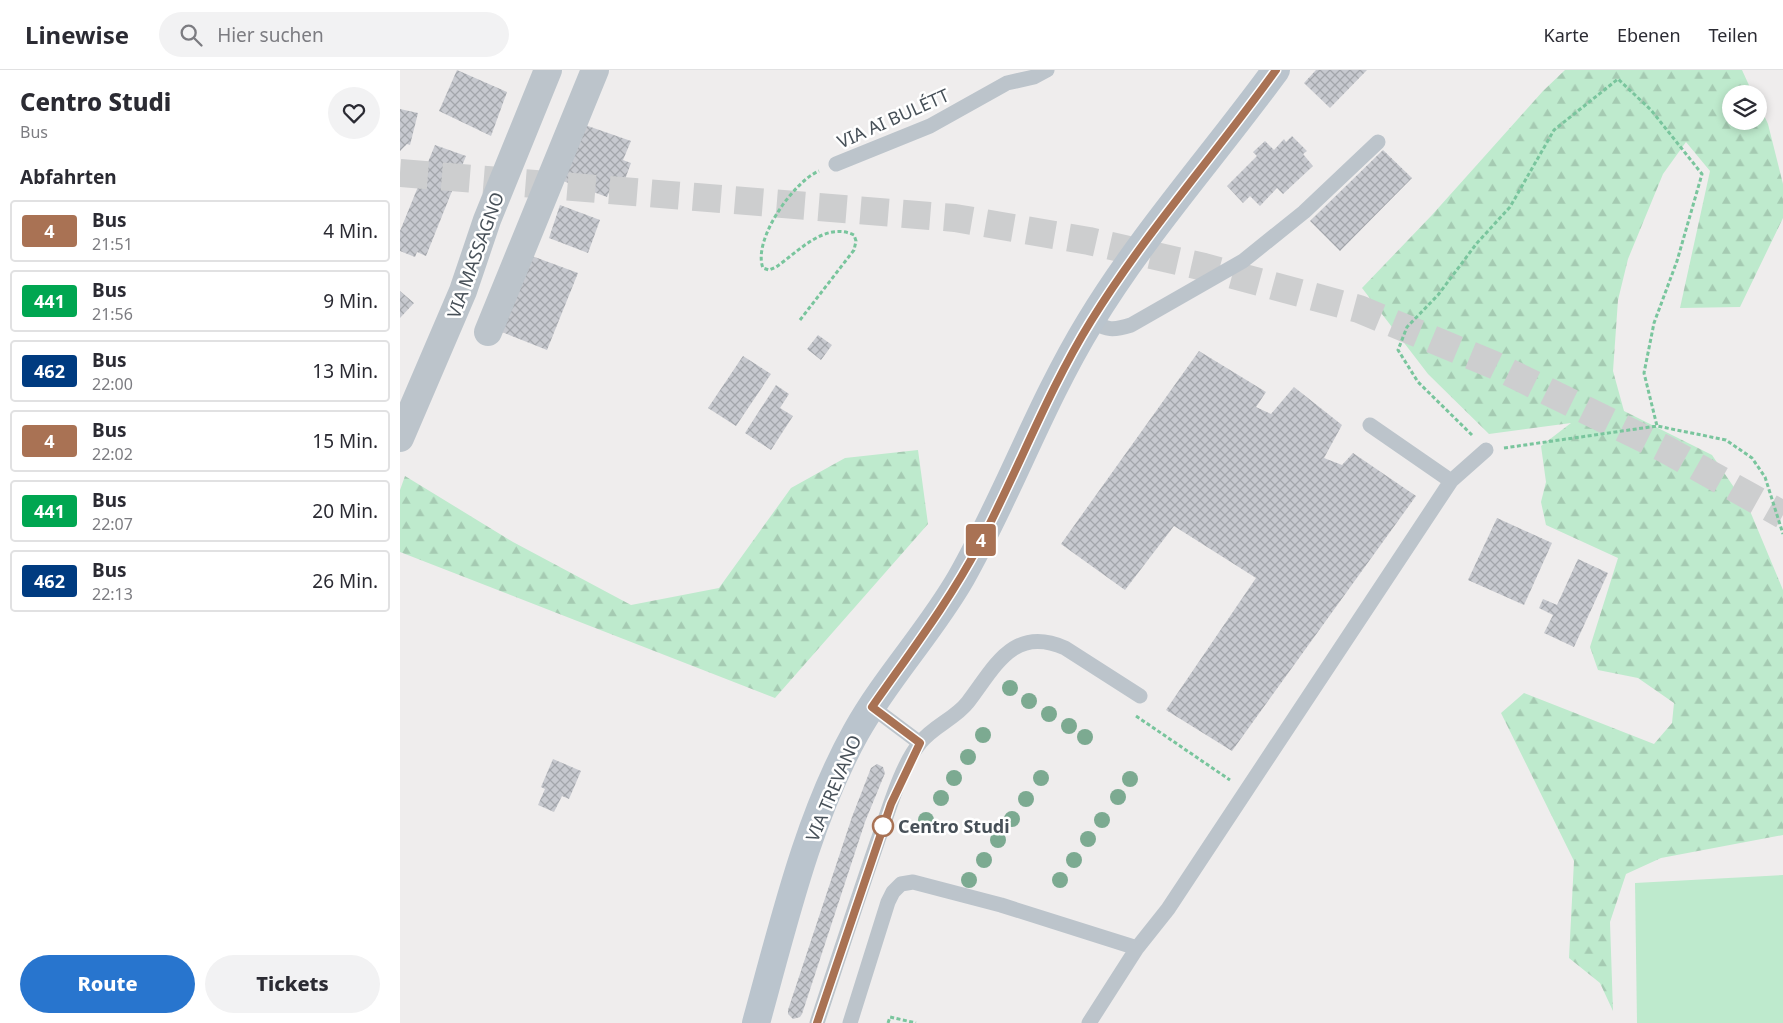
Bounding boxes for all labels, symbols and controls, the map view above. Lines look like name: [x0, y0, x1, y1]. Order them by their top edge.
search box: [159, 12, 509, 57]
text: Linewise: [25, 18, 129, 51]
icon: search: [177, 21, 205, 49]
text: Hier suchen: [217, 22, 324, 48]
text: Karte: [1544, 23, 1589, 47]
text: Ebenen: [1617, 23, 1681, 47]
text: Teilen: [1709, 23, 1758, 47]
street label: VIA AI BULÉTT: [833, 83, 953, 153]
text: Centro Studi: [20, 85, 171, 118]
map controls: [1722, 85, 1767, 130]
button: layers: [1722, 85, 1767, 130]
button: heart: [328, 87, 380, 139]
text: Bus: [20, 121, 48, 143]
text: Abfahrten: [20, 164, 117, 190]
street label: VIA MASSAGNO: [441, 189, 509, 321]
text: Bus: [92, 207, 127, 233]
text: 4 Min.: [323, 218, 378, 244]
text: 4: [44, 219, 55, 243]
text: 21:51: [92, 233, 133, 255]
text: Bus: [92, 277, 127, 303]
text: 9 Min.: [323, 288, 378, 314]
text: 441: [34, 289, 65, 313]
text: 21:56: [92, 303, 133, 325]
text: Bus: [92, 347, 127, 373]
text: 13 Min.: [312, 358, 378, 384]
text: 462: [34, 359, 65, 383]
text: 22:00: [92, 373, 133, 395]
text: Bus: [92, 417, 127, 443]
text: 15 Min.: [312, 428, 378, 454]
text: 4: [44, 429, 55, 453]
text: 22:02: [92, 443, 133, 465]
text: Bus: [92, 487, 127, 513]
text: 20 Min.: [312, 498, 378, 524]
text: 441: [34, 499, 65, 523]
text: 22:07: [92, 513, 133, 535]
line badge: 4: [965, 524, 997, 556]
text: 4: [976, 528, 986, 552]
text: Bus: [92, 557, 127, 583]
text: 26 Min.: [312, 568, 378, 594]
text: 462: [34, 569, 65, 593]
text: 22:13: [92, 583, 133, 605]
street label: VIA TREVANO: [800, 731, 866, 845]
place label: Centro Studi: [898, 814, 1010, 838]
marker: Centro Studi: [872, 815, 894, 837]
button: Route: [20, 955, 195, 1013]
button: Tickets: [205, 955, 380, 1013]

